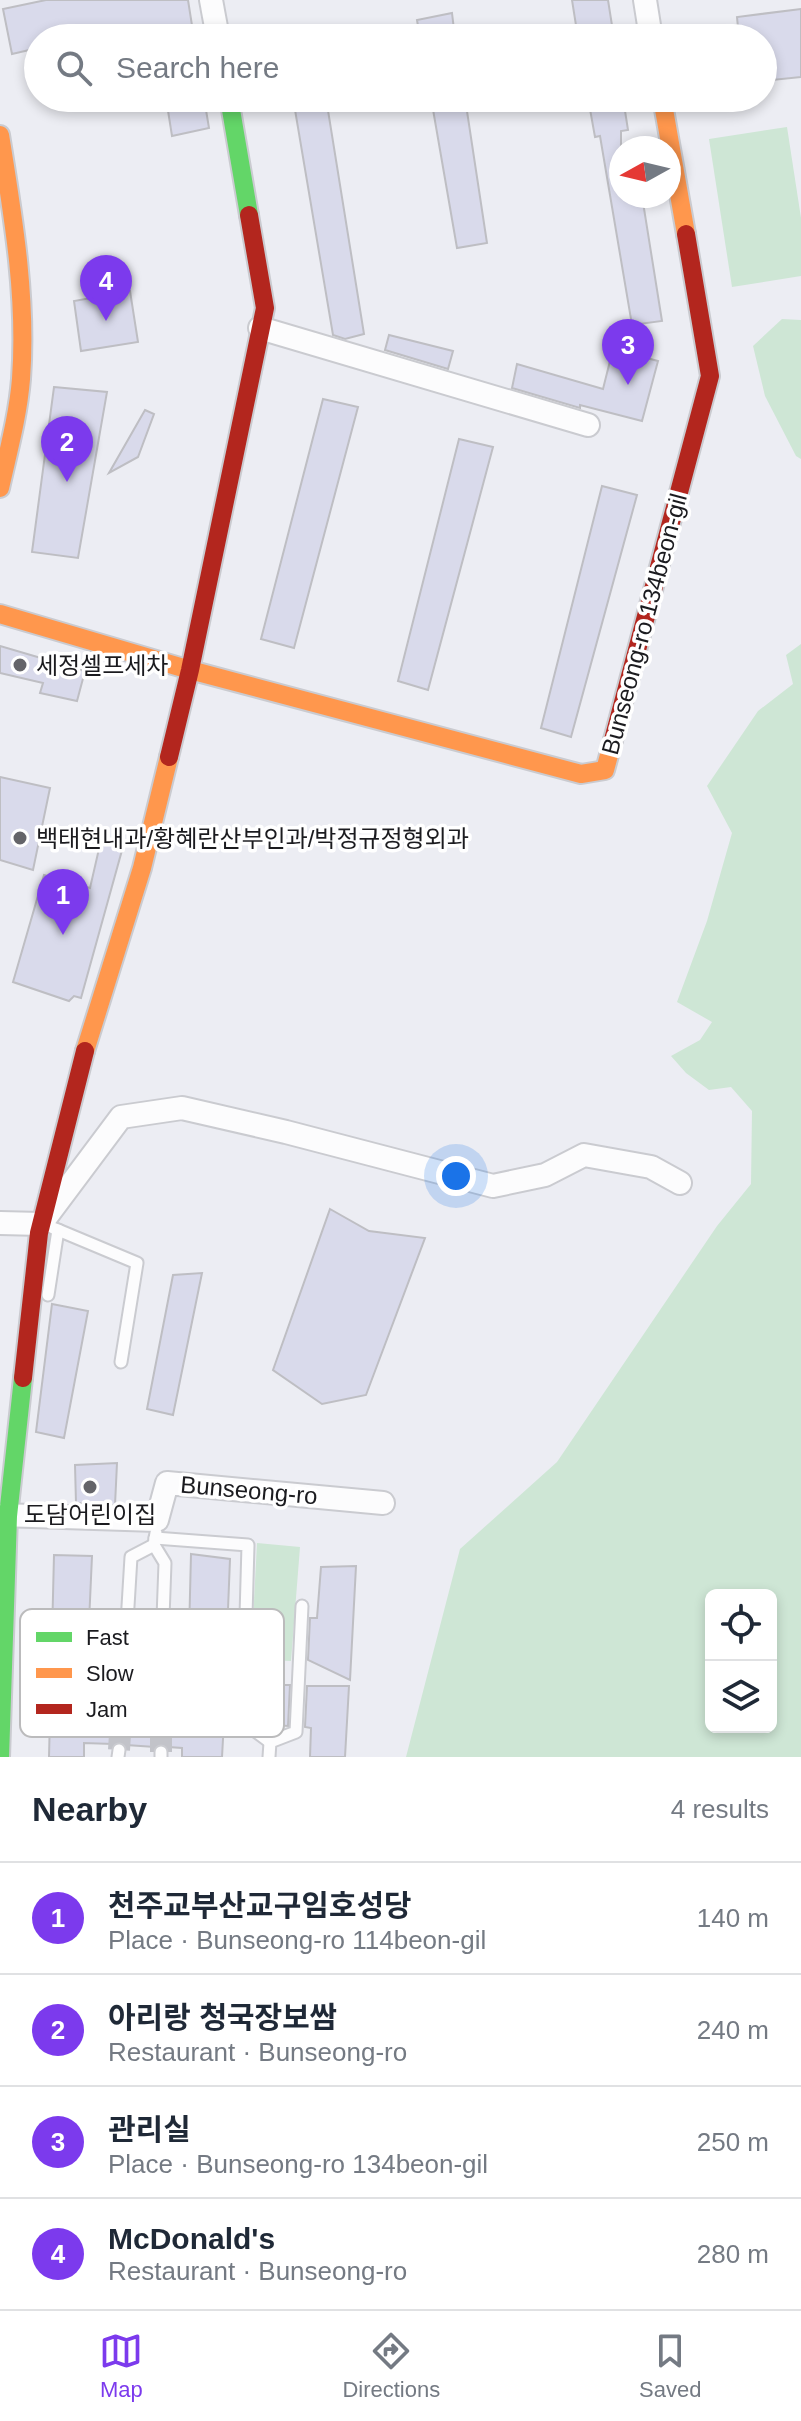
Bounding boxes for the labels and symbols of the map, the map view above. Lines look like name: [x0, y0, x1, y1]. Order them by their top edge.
north arrow: [609, 136, 681, 208]
pin: 4: [80, 255, 132, 321]
pin: 3: [602, 319, 654, 385]
pin: 2: [41, 416, 93, 482]
street label: Bunseong-ro 134beon-gil: [596, 490, 692, 758]
place label: 세정셀프세차: [36, 652, 168, 679]
marker: 세정셀프세차: [11, 656, 29, 674]
place label: 백태현내과/황혜란산부인과/박정규정형외과: [36, 825, 469, 852]
marker: 백태현내과/황혜란산부인과/박정규정형외과: [11, 829, 29, 847]
pin: 1: [37, 869, 89, 935]
your location: [436, 1156, 476, 1196]
street label: Bunseong-ro: [179, 1471, 319, 1509]
marker: 도담어린이집: [81, 1478, 99, 1496]
place label: 도담어린이집: [24, 1501, 156, 1528]
legend: [20, 1609, 284, 1737]
text: Fast: [86, 1625, 129, 1650]
text: Slow: [86, 1661, 134, 1686]
text: Jam: [86, 1697, 128, 1722]

